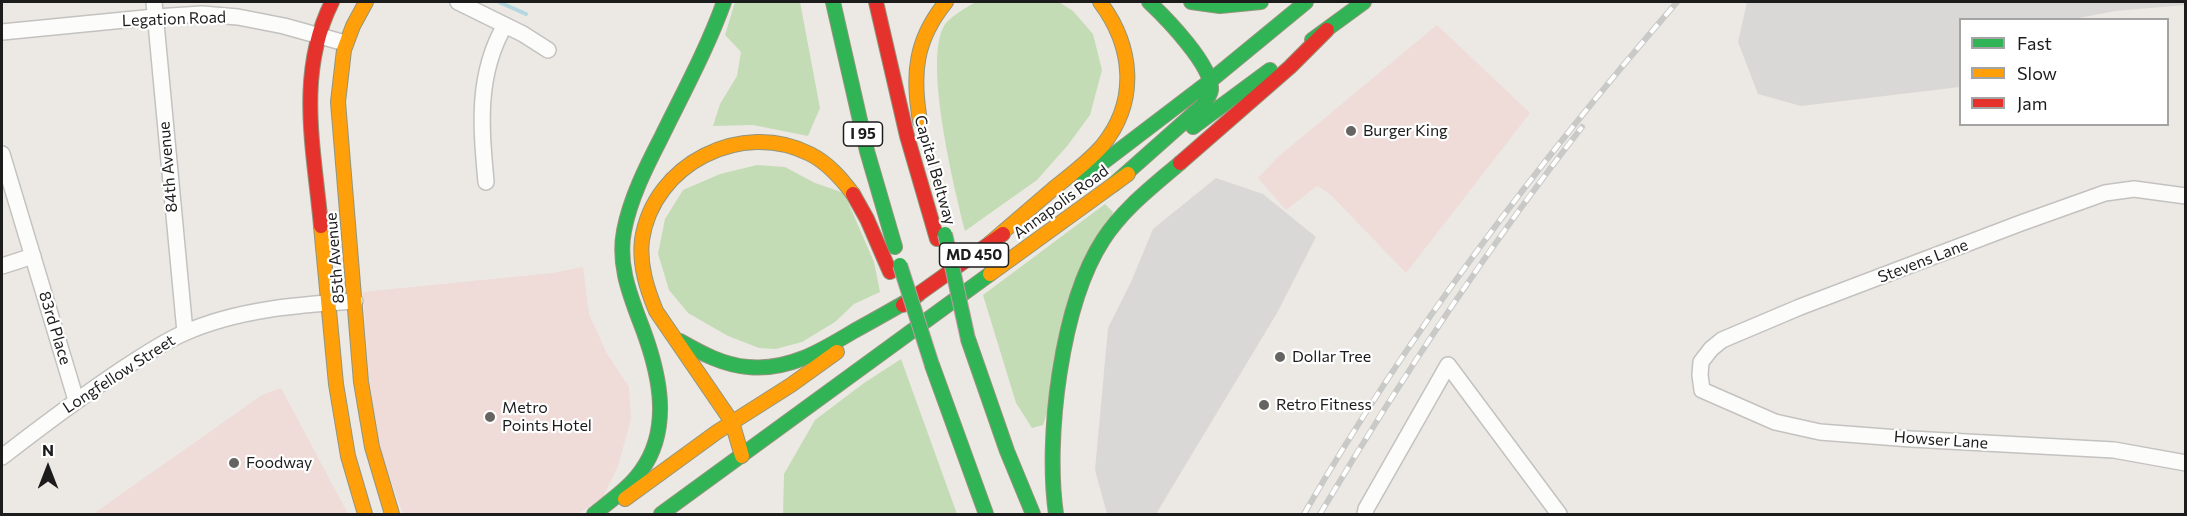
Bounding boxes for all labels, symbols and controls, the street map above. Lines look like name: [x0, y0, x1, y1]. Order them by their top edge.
street label: Legation Road: [122, 8, 226, 30]
legend: [1959, 18, 2169, 126]
text: Fast: [2017, 32, 2052, 54]
text: Slow: [2017, 62, 2057, 84]
text: Jam: [2017, 92, 2047, 114]
street label: Capital Beltway: [910, 113, 960, 227]
street label: 84th Avenue: [154, 121, 182, 213]
place label: Burger King: [1363, 121, 1448, 141]
road number: I 95: [844, 122, 882, 146]
marker: Burger King: [1344, 124, 1358, 138]
street label: Annapolis Road: [1010, 161, 1112, 243]
street label: 85th Avenue: [321, 212, 349, 304]
street label: Stevens Lane: [1875, 235, 1971, 287]
road number: MD 450: [940, 243, 1008, 267]
street label: 83rd Place: [35, 289, 75, 367]
street label: Longfellow Street: [59, 331, 179, 417]
place label: Dollar Tree: [1292, 347, 1371, 367]
marker: Dollar Tree: [1273, 350, 1287, 364]
place label: Retro Fitness: [1276, 395, 1372, 415]
place label: Metro Points Hotel: [502, 398, 592, 436]
marker: Retro Fitness: [1257, 398, 1271, 412]
marker: Metro Points Hotel: [483, 410, 497, 424]
street label: Howser Lane: [1893, 427, 1989, 453]
north arrow: [18, 438, 78, 498]
text: N: [42, 440, 54, 459]
place label: Foodway: [246, 453, 312, 473]
marker: Foodway: [227, 456, 241, 470]

